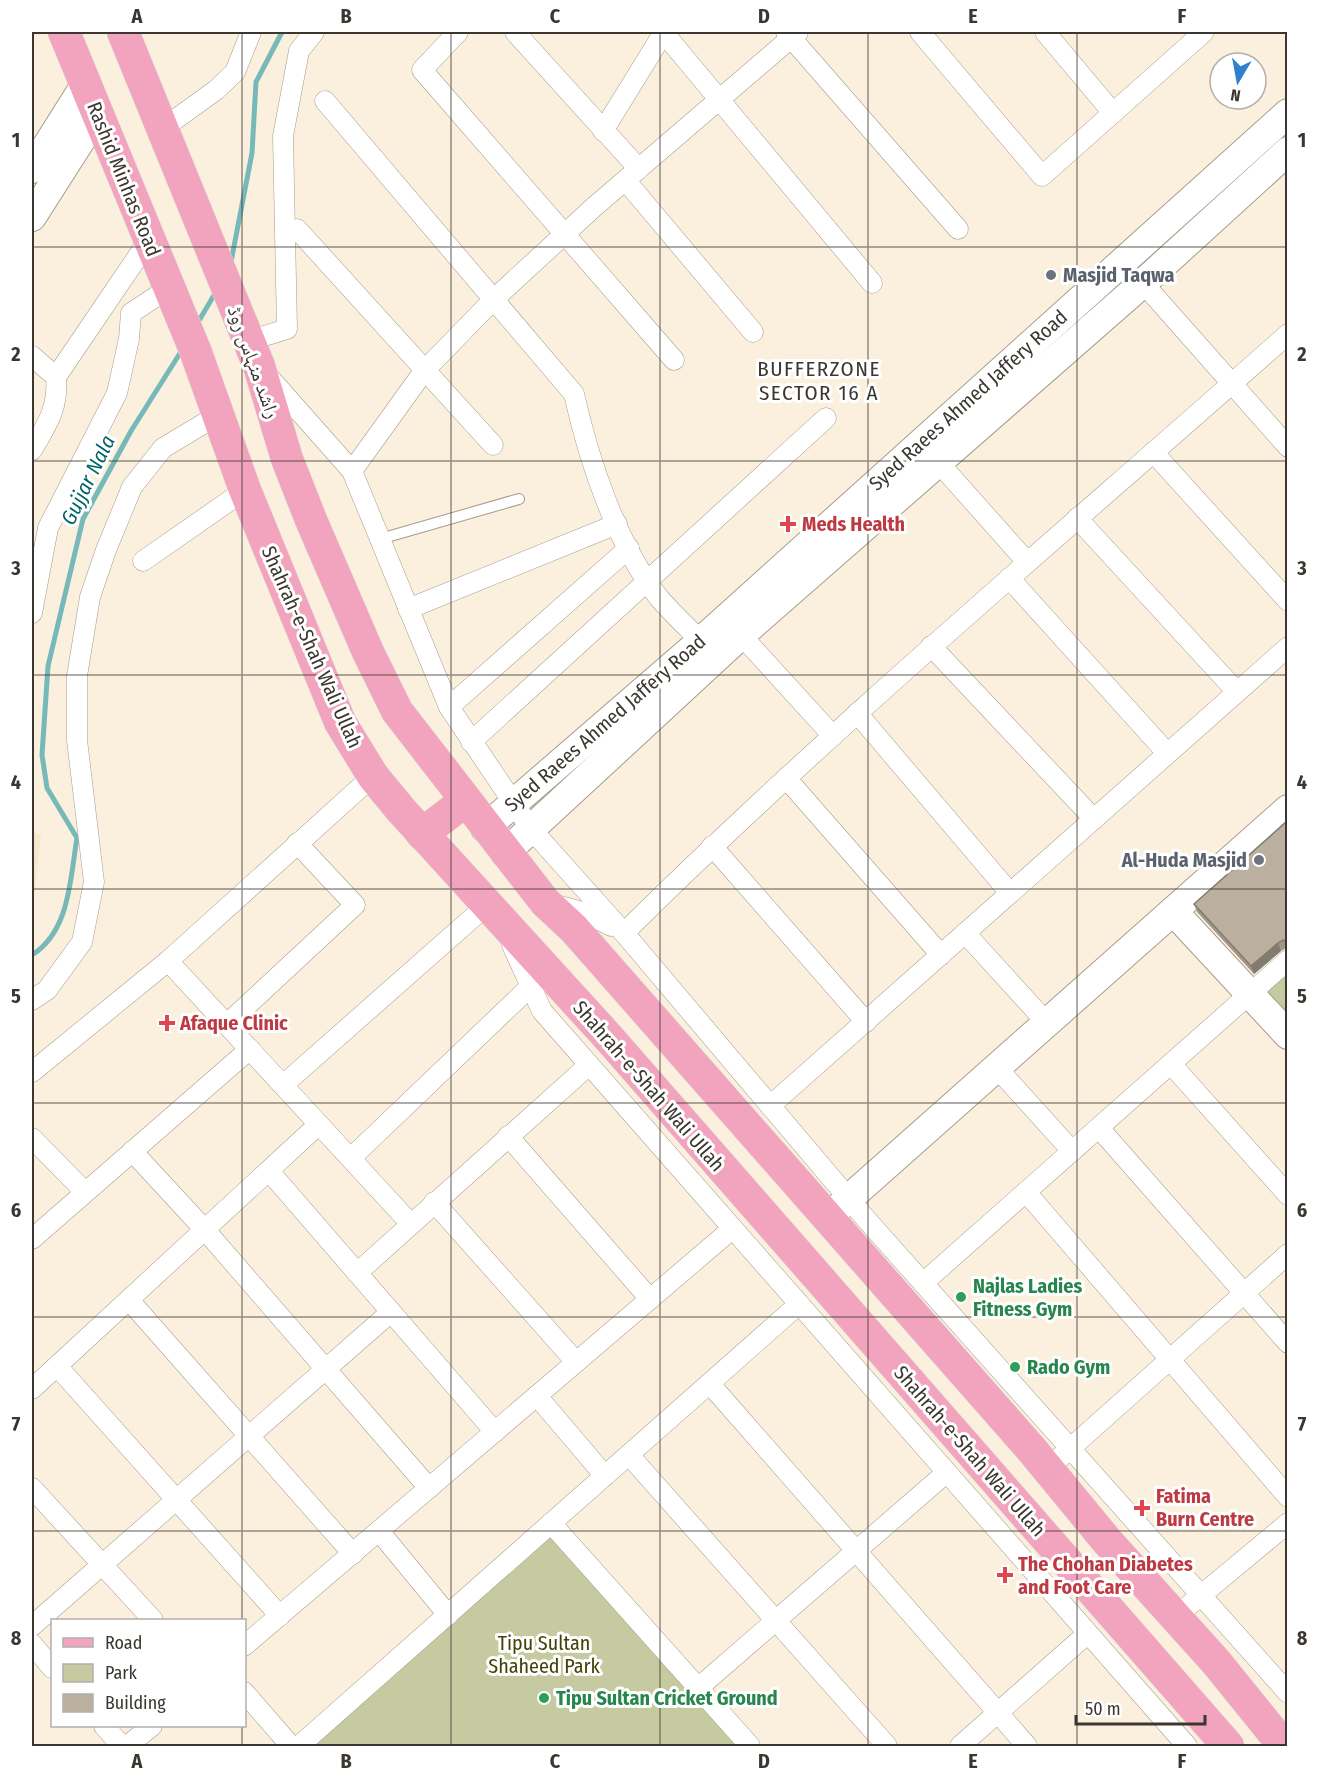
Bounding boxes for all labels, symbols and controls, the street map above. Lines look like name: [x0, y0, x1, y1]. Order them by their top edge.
text: A: [131, 4, 144, 28]
text: B: [340, 4, 352, 28]
text: C: [550, 4, 561, 28]
text: D: [758, 4, 770, 28]
text: E: [968, 4, 978, 28]
text: F: [1178, 4, 1187, 28]
north arrow: [1208, 51, 1268, 111]
text: N: [1229, 85, 1242, 105]
street label: Rashid Minhas Road: [82, 98, 166, 260]
text: 1: [12, 128, 20, 152]
text: 1: [1298, 128, 1306, 152]
place label: Masjid Taqwa: [1063, 263, 1174, 287]
marker: Masjid Taqwa: [1044, 268, 1058, 282]
street label: راشد منہاس روڈ: [223, 302, 285, 422]
street label: Syed Raees Ahmed Jaffery Road: [864, 305, 1072, 495]
text: 2: [10, 342, 21, 366]
text: 2: [1296, 342, 1307, 366]
district label: BUFFERZONE SECTOR 16 A: [757, 356, 881, 406]
water label: Gujjar Nala: [55, 431, 121, 529]
place label: Meds Health: [802, 512, 905, 536]
marker: Meds Health: [779, 515, 797, 533]
street label: Shahrah-e-Shah Wali Ullah: [257, 542, 367, 752]
text: 3: [10, 556, 21, 580]
text: 3: [1296, 556, 1307, 580]
street label: Syed Raees Ahmed Jaffery Road: [500, 629, 710, 817]
text: 4: [11, 770, 21, 794]
text: 4: [1297, 770, 1307, 794]
place label: Al-Huda Masjid: [1121, 848, 1247, 872]
marker: Al-Huda Masjid: [1252, 853, 1266, 867]
text: 5: [11, 984, 21, 1008]
text: 5: [1297, 984, 1307, 1008]
street label: Shahrah-e-Shah Wali Ullah: [568, 996, 730, 1176]
place label: Afaque Clinic: [179, 1011, 288, 1035]
marker: Afaque Clinic: [158, 1014, 176, 1032]
text: 6: [11, 1198, 21, 1222]
text: 6: [1297, 1198, 1307, 1222]
place label: Najlas Ladies Fitness Gym: [973, 1274, 1082, 1321]
marker: Najlas Ladies Fitness Gym: [954, 1290, 968, 1304]
place label: Rado Gym: [1027, 1355, 1110, 1379]
marker: Rado Gym: [1008, 1360, 1022, 1374]
street label: Shahrah-e-Shah Wali Ullah: [889, 1361, 1051, 1541]
text: 7: [12, 1412, 21, 1436]
text: 7: [1298, 1412, 1307, 1436]
place label: Fatima Burn Centre: [1156, 1484, 1254, 1531]
marker: Fatima Burn Centre: [1133, 1499, 1151, 1517]
place label: The Chohan Diabetes and Foot Care: [1018, 1552, 1193, 1599]
marker: The Chohan Diabetes and Foot Care: [996, 1566, 1014, 1584]
legend: [51, 1619, 246, 1727]
text: 8: [11, 1626, 22, 1650]
text: 8: [1297, 1626, 1308, 1650]
park label: Tipu Sultan Shaheed Park: [488, 1631, 600, 1678]
text: Road: [105, 1632, 142, 1654]
text: Park: [105, 1662, 138, 1684]
place label: Tipu Sultan Cricket Ground: [556, 1686, 778, 1710]
scale bar: [1076, 1688, 1205, 1726]
marker: Tipu Sultan Cricket Ground: [537, 1691, 551, 1705]
text: Building: [105, 1692, 166, 1714]
text: 50 m: [1085, 1698, 1121, 1720]
text: A: [131, 1749, 144, 1773]
text: B: [340, 1749, 352, 1773]
text: C: [550, 1749, 561, 1773]
text: D: [758, 1749, 770, 1773]
text: E: [968, 1749, 978, 1773]
text: F: [1178, 1749, 1187, 1773]

